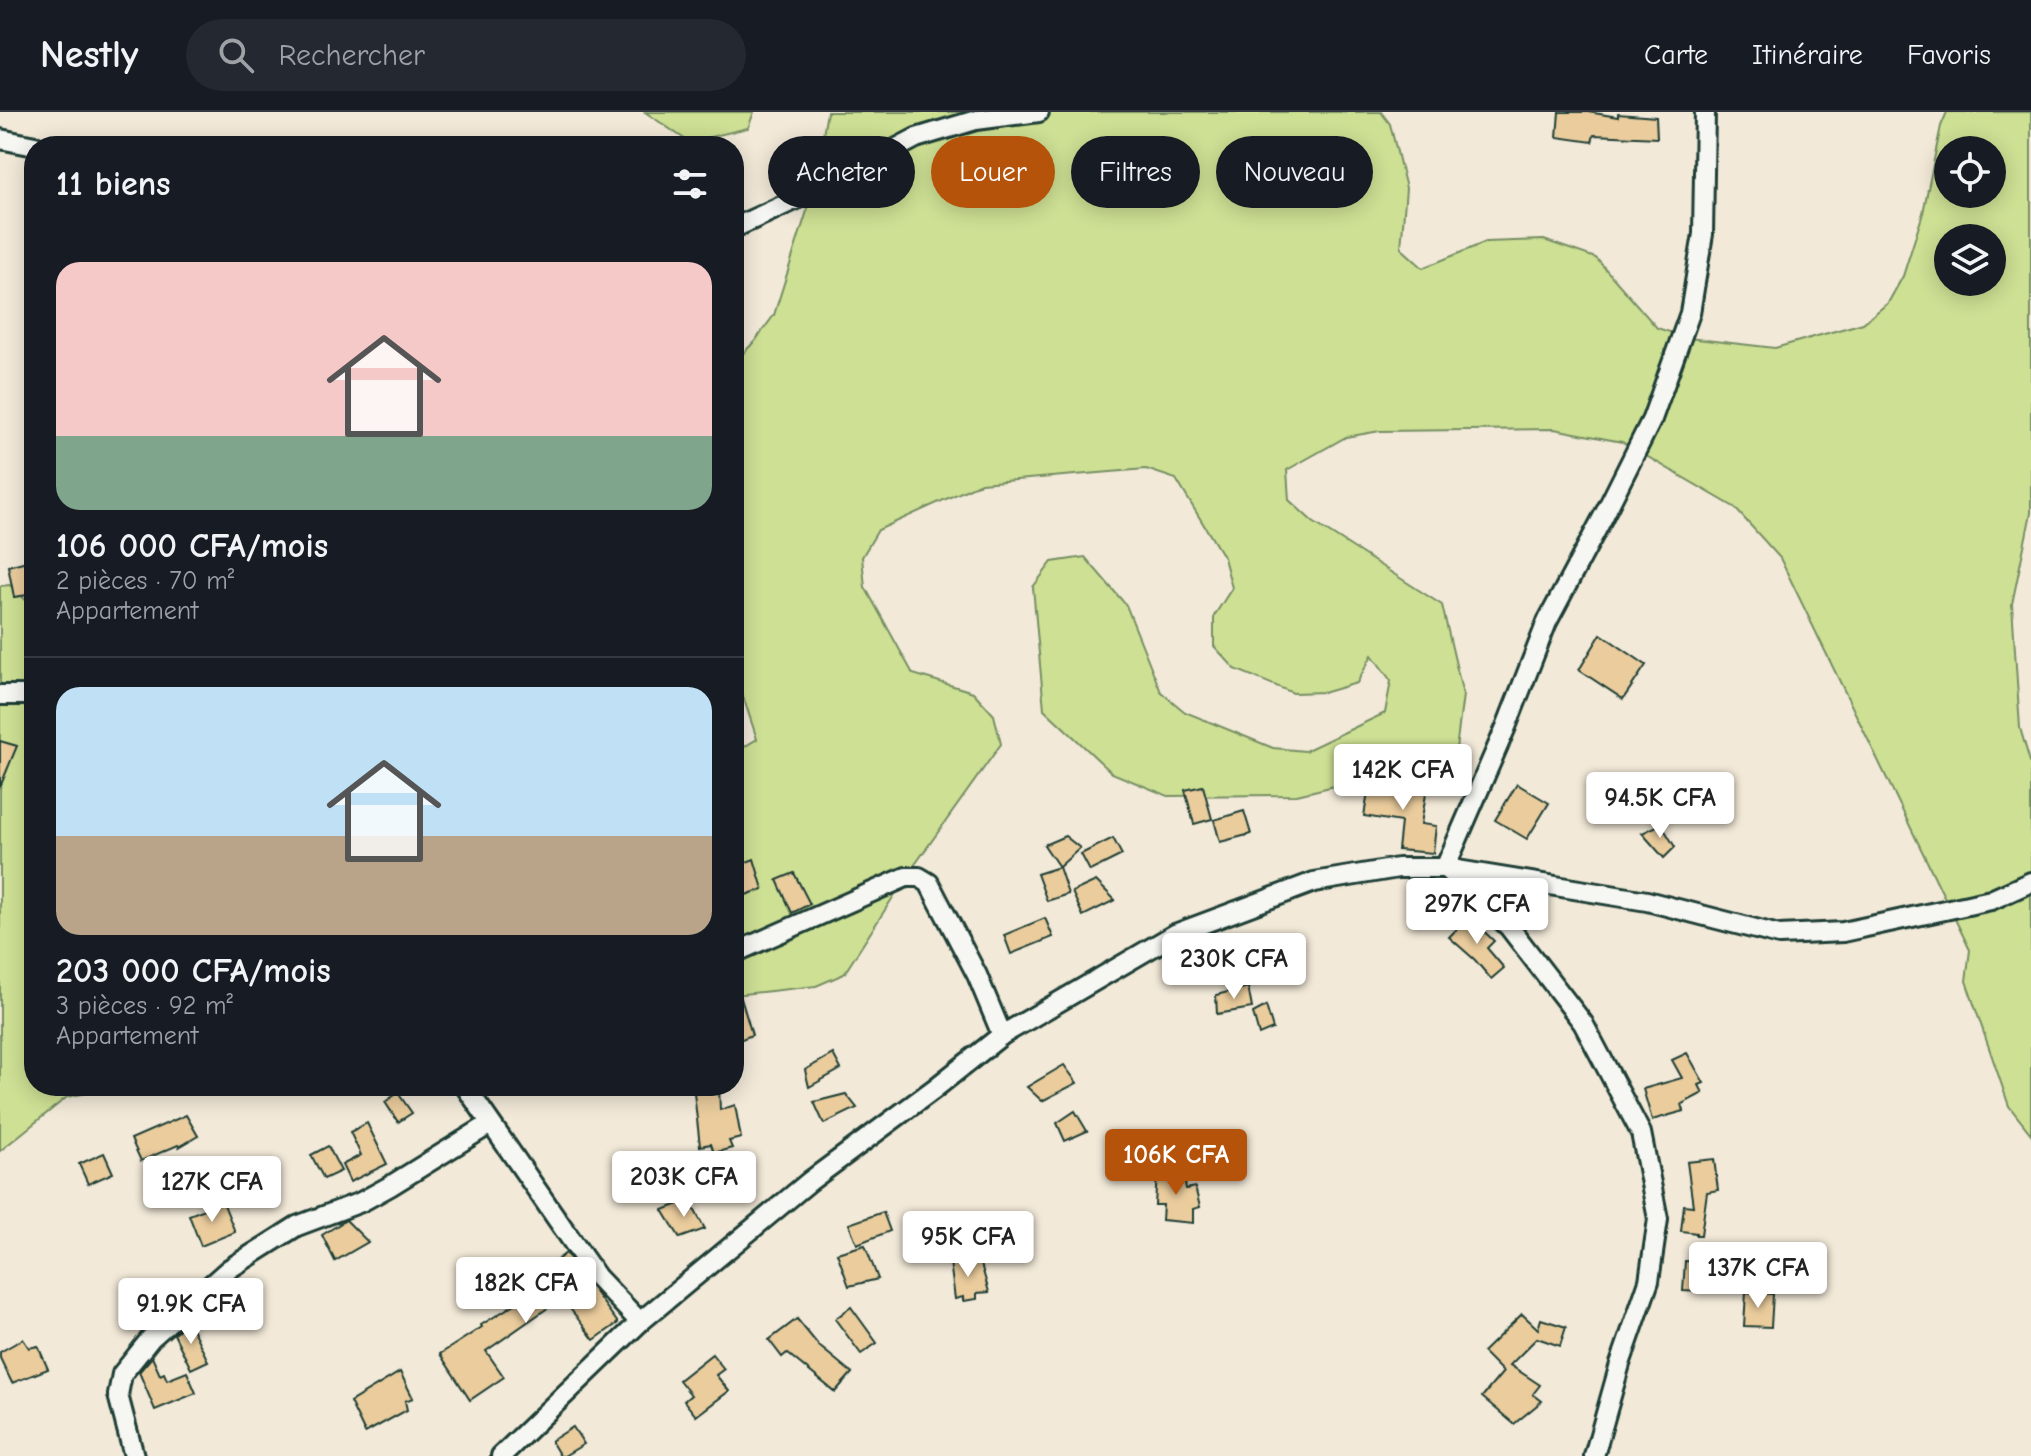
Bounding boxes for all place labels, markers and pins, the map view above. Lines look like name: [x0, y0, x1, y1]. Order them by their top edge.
pin: 142K CFA: [1320, 744, 1486, 812]
pin: 94.5K CFA: [1568, 772, 1752, 840]
pin: 297K CFA: [1394, 878, 1560, 946]
pin: 230K CFA: [1151, 933, 1317, 1001]
pin: 106K CFA: [1093, 1129, 1259, 1197]
pin: 203K CFA: [601, 1151, 767, 1219]
pin: 127K CFA: [129, 1156, 295, 1224]
pin: 95K CFA: [894, 1211, 1042, 1279]
pin: 137K CFA: [1675, 1242, 1841, 1310]
pin: 182K CFA: [443, 1257, 609, 1325]
pin: 91.9K CFA: [99, 1278, 283, 1346]

